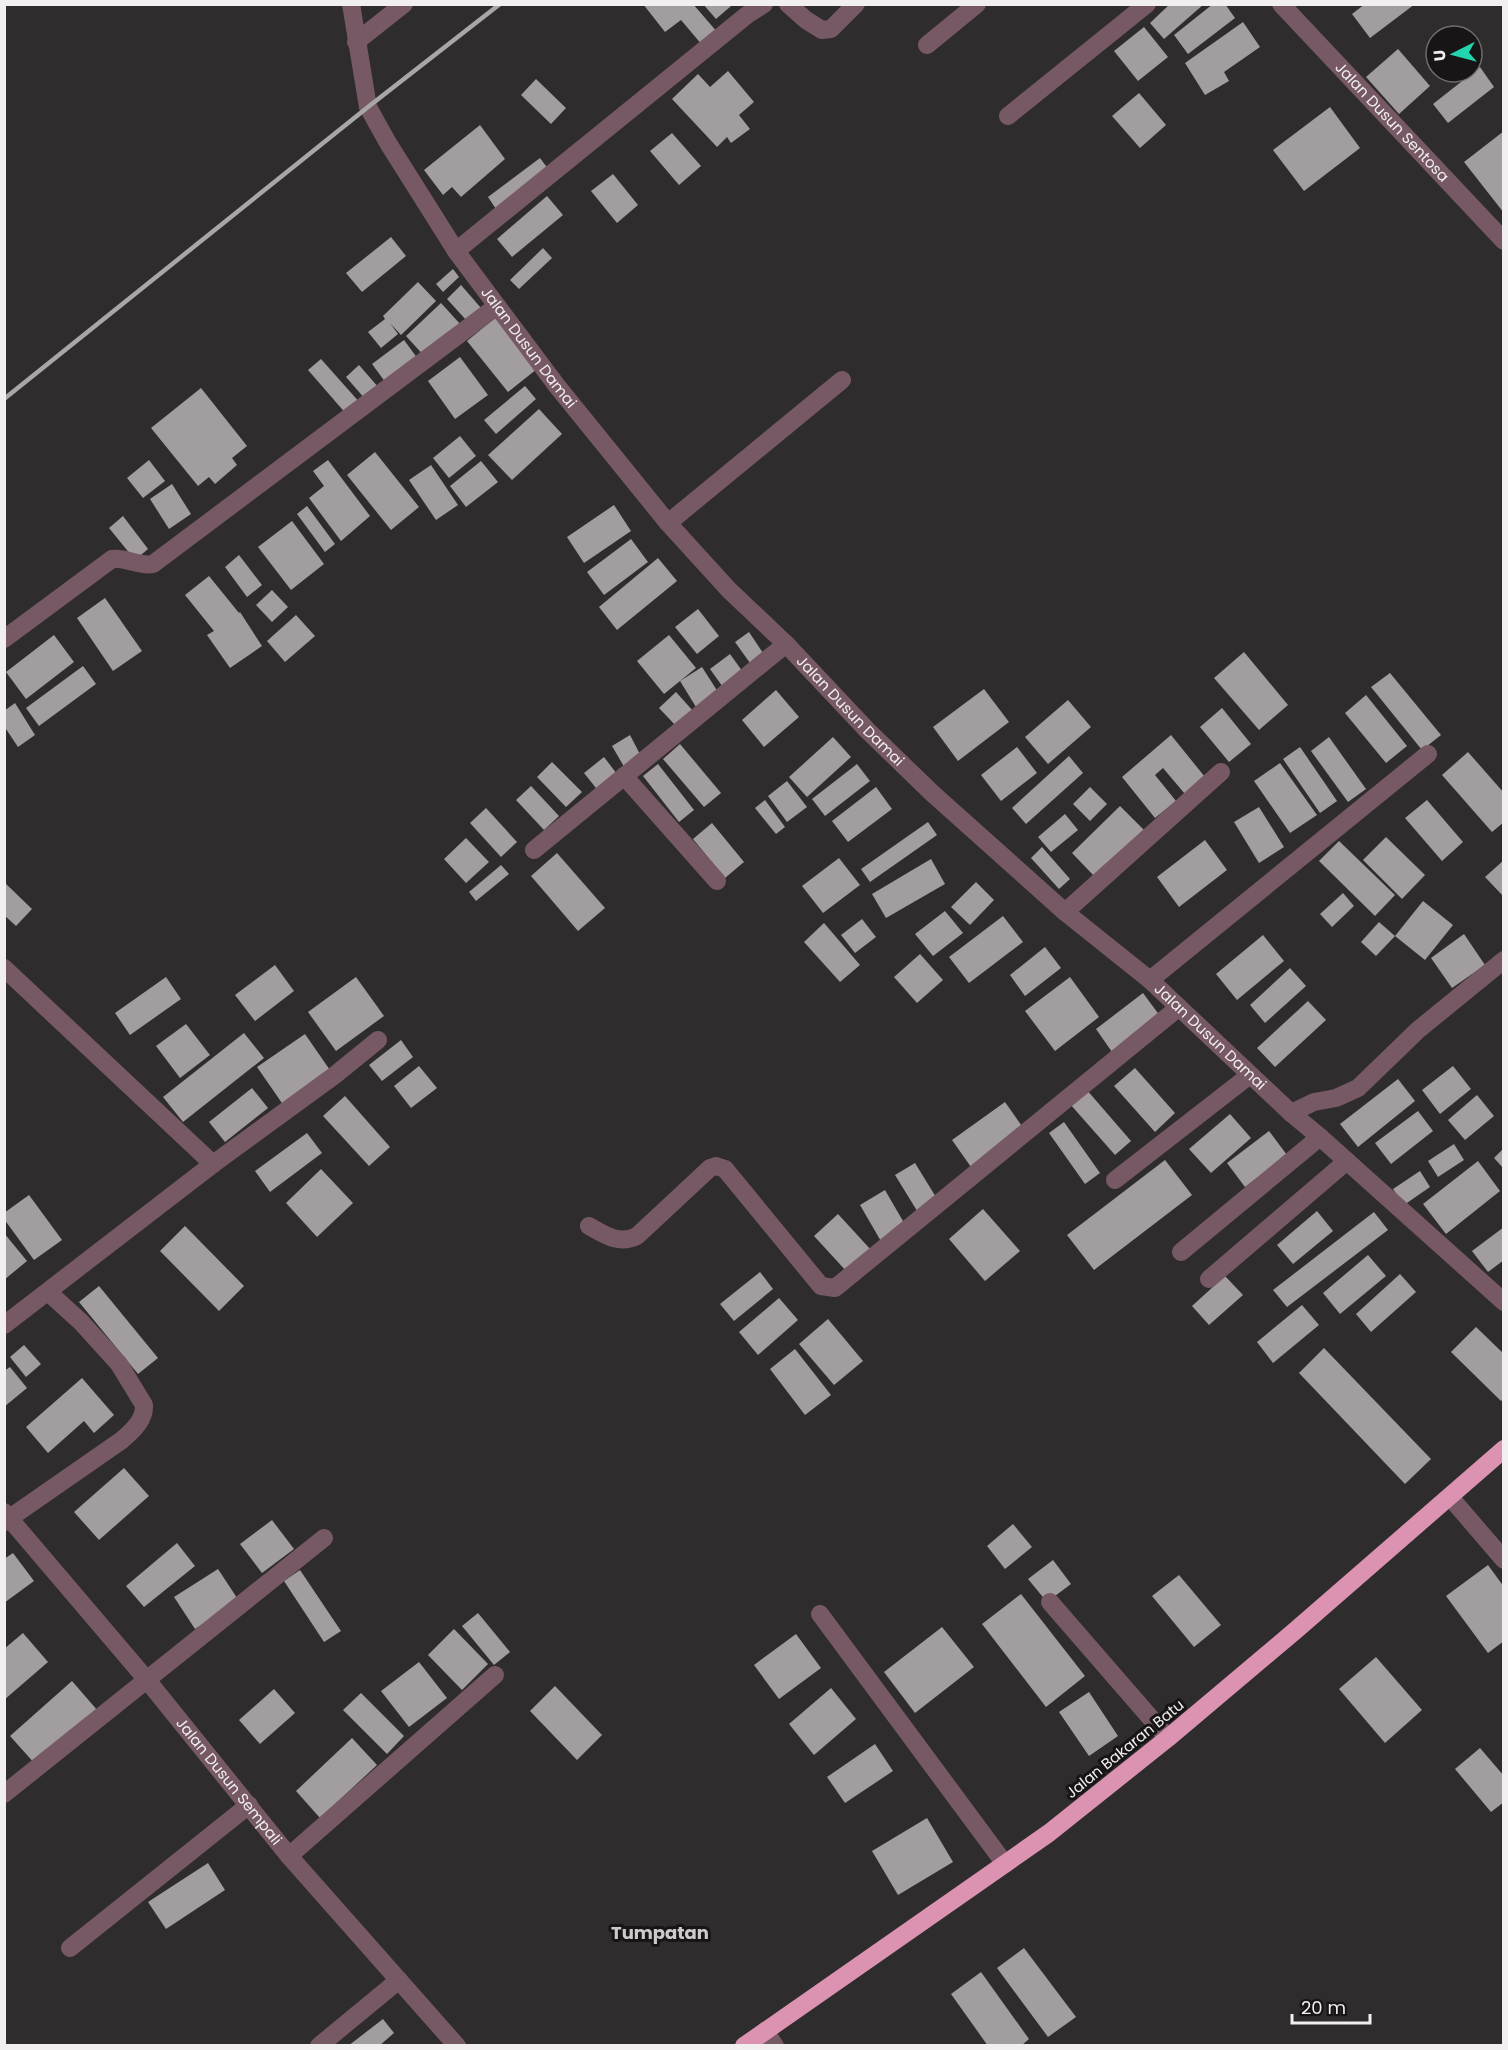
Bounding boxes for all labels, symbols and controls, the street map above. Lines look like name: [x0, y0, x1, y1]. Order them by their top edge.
north arrow: [1424, 24, 1484, 84]
text: U: [1428, 49, 1452, 62]
street label: Jalan Dusun Sentosa: [1331, 57, 1454, 186]
street label: Jalan Dusun Damai: [476, 282, 582, 412]
street label: Jalan Dusun Damai: [792, 651, 909, 771]
street label: Jalan Dusun Damai: [1150, 978, 1271, 1094]
street label: Jalan Bakaran Batu: [1061, 1694, 1188, 1803]
street label: Jalan Dusun Sempali: [171, 1713, 287, 1849]
district label: Tumpatan: [611, 1920, 709, 1945]
scale bar: [1292, 1987, 1370, 2025]
text: 20 m: [1301, 1995, 1346, 2020]

